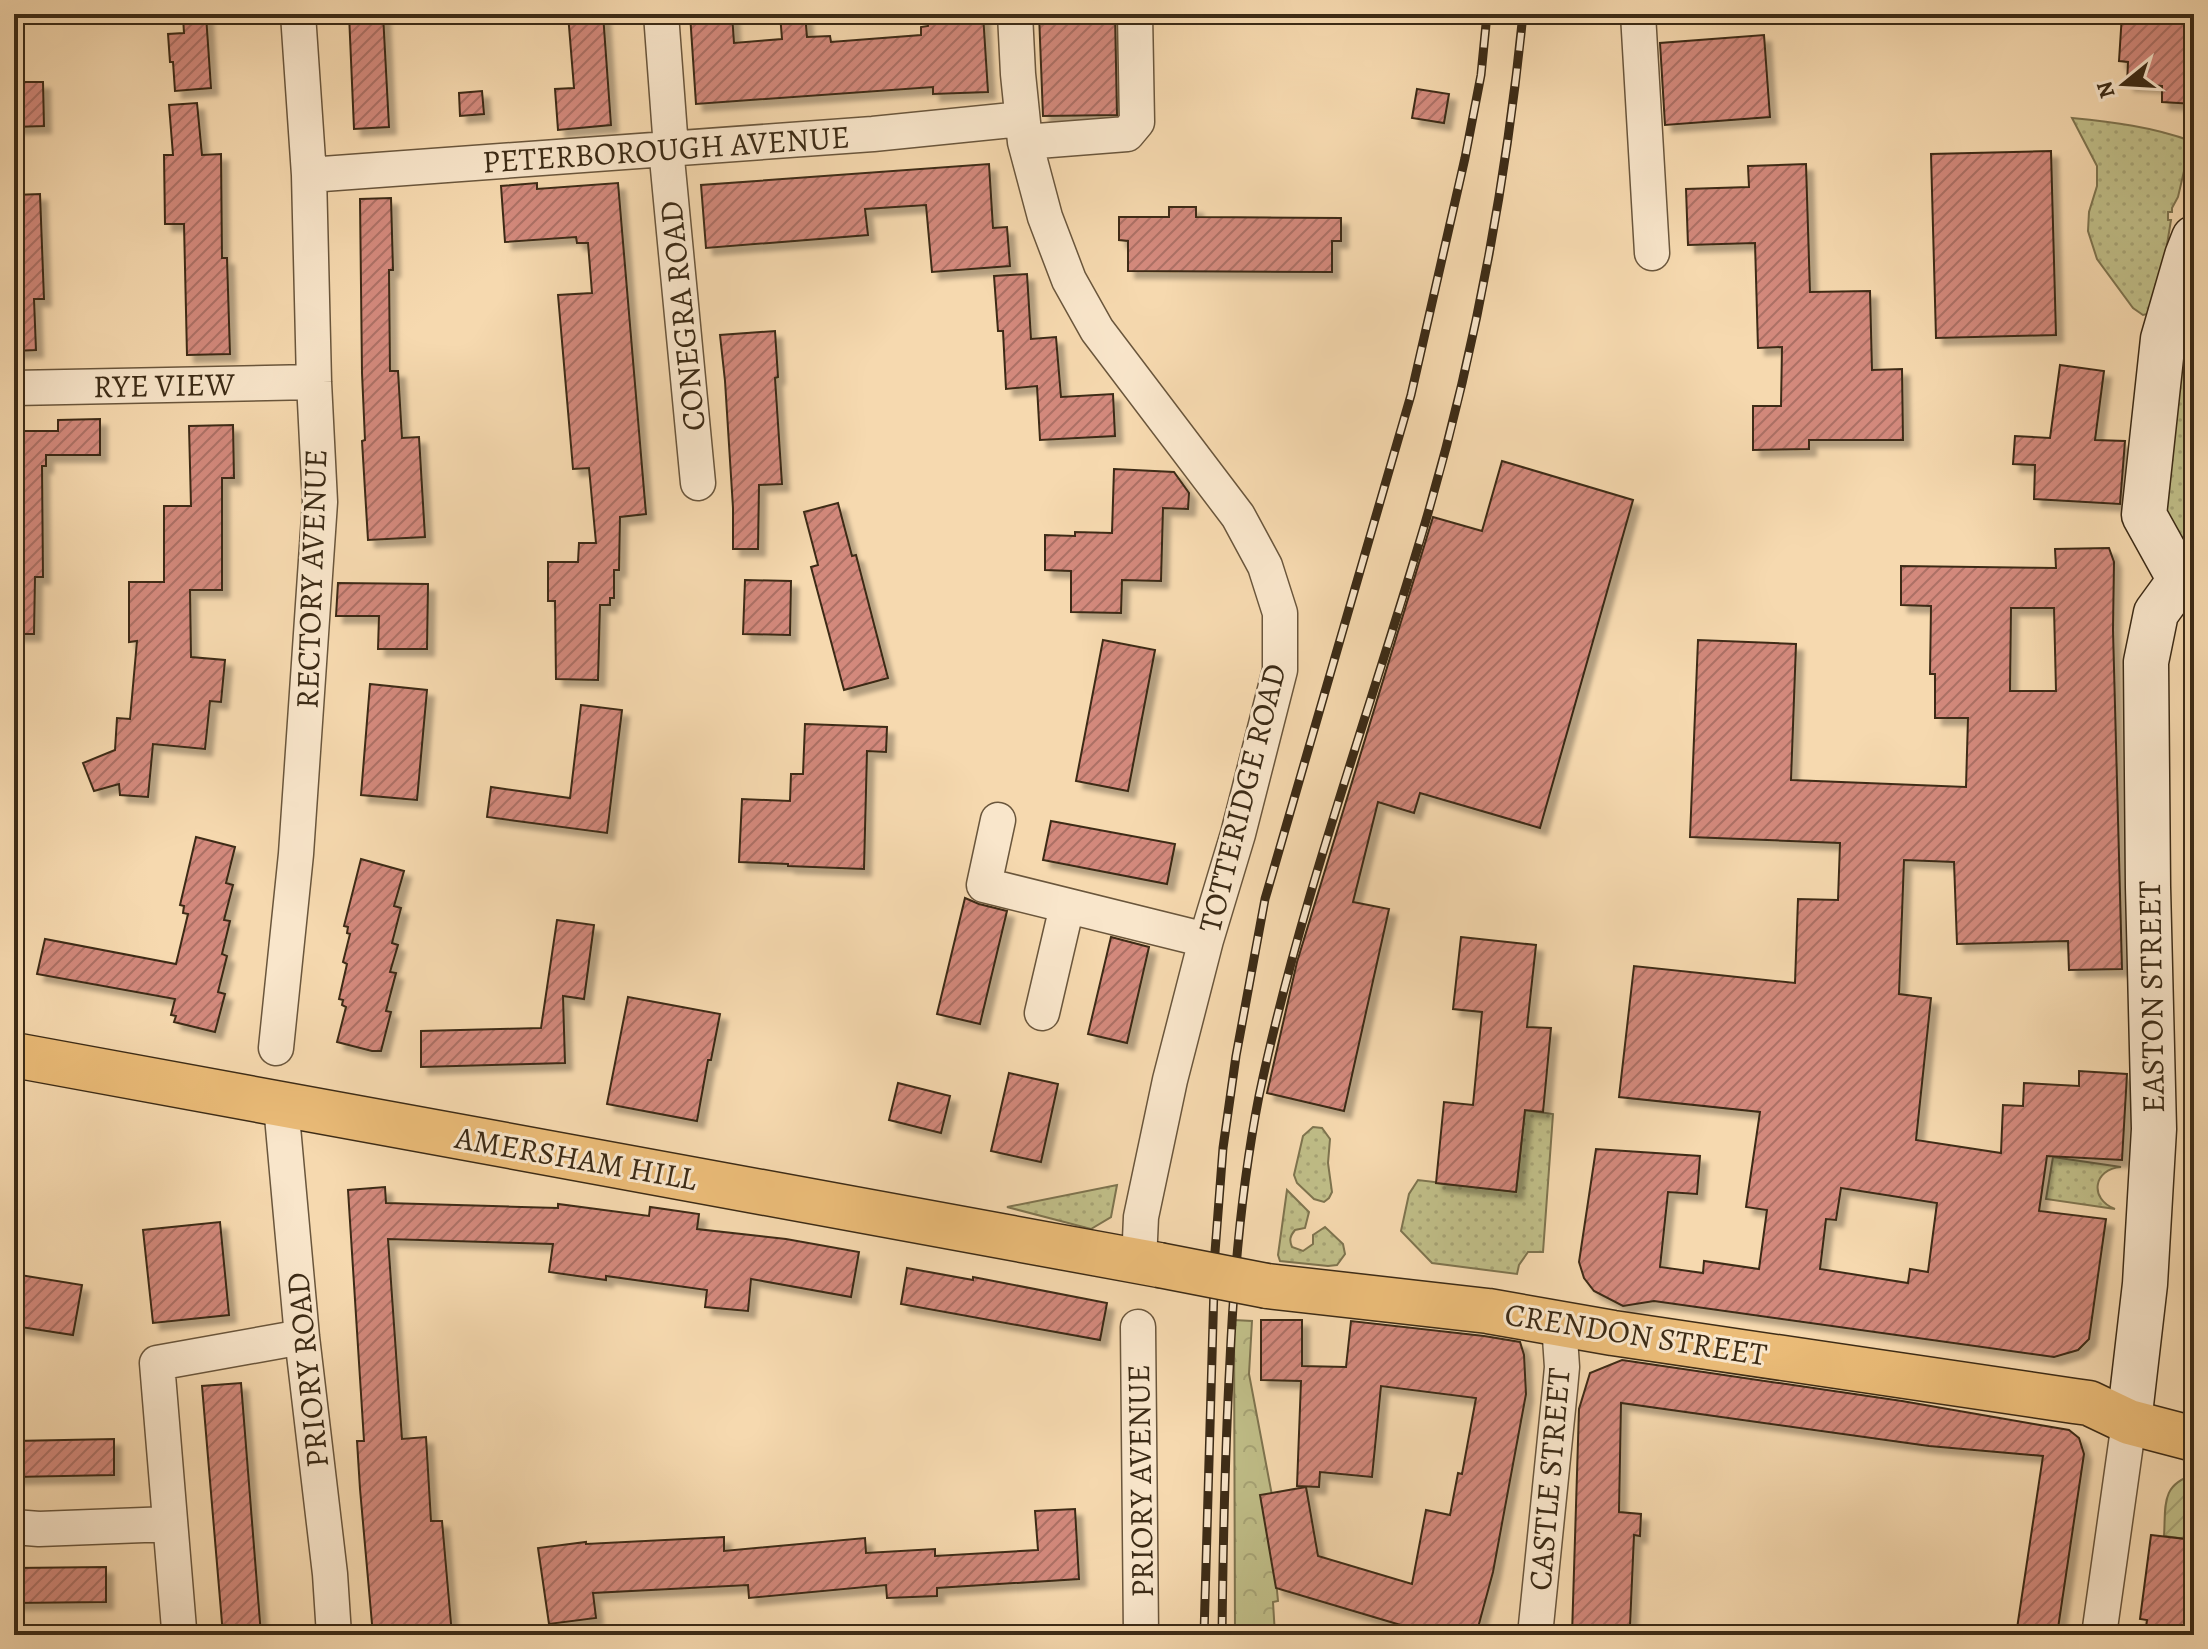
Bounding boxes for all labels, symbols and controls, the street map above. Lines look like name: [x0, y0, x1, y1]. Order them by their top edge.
north arrow: [2084, 44, 2164, 124]
text: N: [2089, 78, 2123, 102]
street label: PETERBOROUGH AVENUE: [481, 114, 851, 184]
street label: CONEGRA ROAD: [648, 199, 716, 433]
street label: RYE VIEW: [93, 362, 235, 408]
street label: RECTORY AVENUE: [284, 448, 338, 710]
street label: TOTTERIDGE ROAD: [1187, 659, 1297, 937]
street label: EASTON STREET: [2127, 880, 2175, 1114]
street label: AMERSHAM HILL: [451, 1115, 701, 1201]
street label: PRIORY ROAD: [275, 1270, 339, 1470]
street label: CRENDON STREET: [1502, 1292, 1771, 1377]
street label: PRIORY AVENUE: [1116, 1364, 1164, 1598]
street label: CASTLE STREET: [1517, 1365, 1581, 1592]

